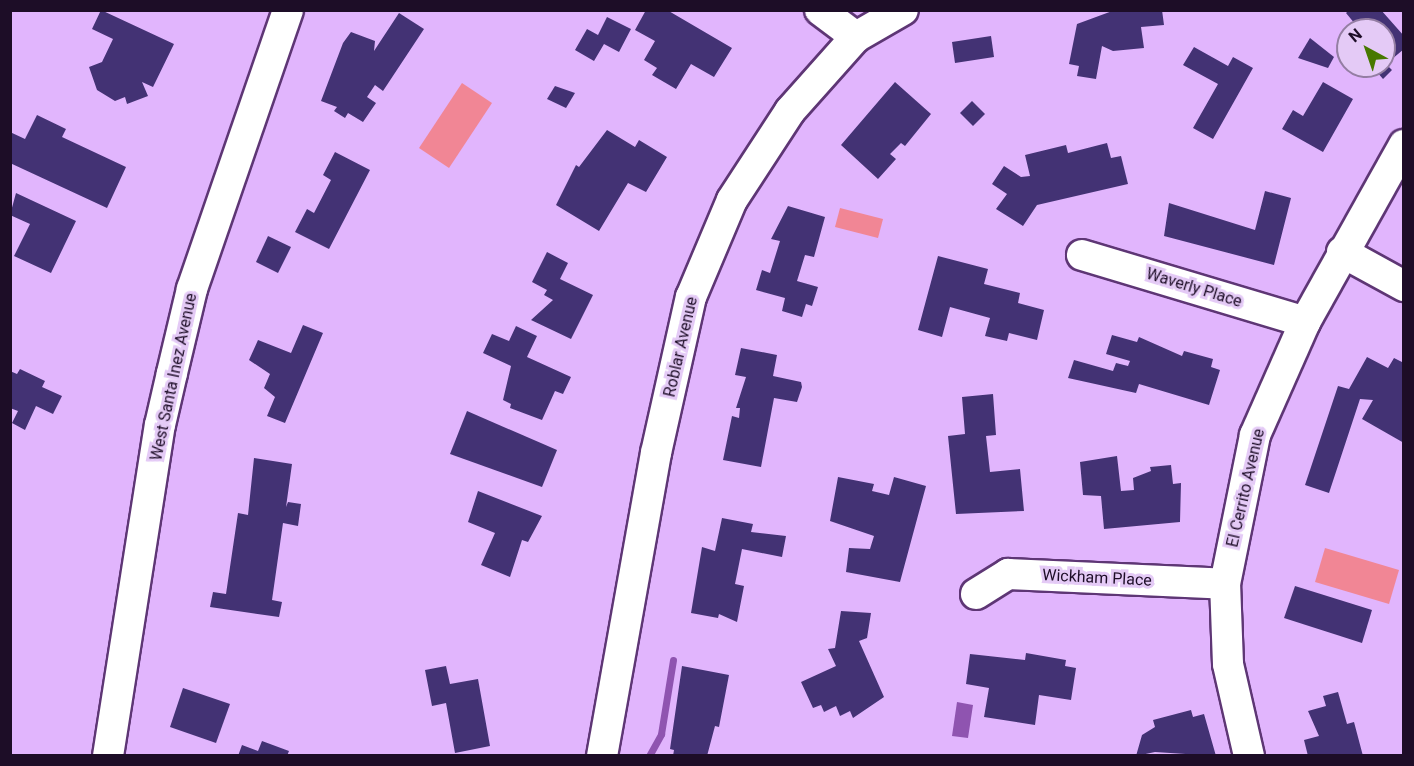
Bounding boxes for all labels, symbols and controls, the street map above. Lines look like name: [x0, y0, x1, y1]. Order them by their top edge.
north arrow: [1336, 18, 1396, 78]
text: N: [1345, 24, 1366, 46]
street label: Waverly Place: [1144, 264, 1244, 312]
street label: West Santa Inez Avenue: [147, 291, 201, 463]
street label: Roblar Avenue: [660, 295, 702, 399]
street label: El Cerrito Avenue: [1223, 427, 1269, 549]
street label: Wickham Place: [1042, 566, 1152, 590]

